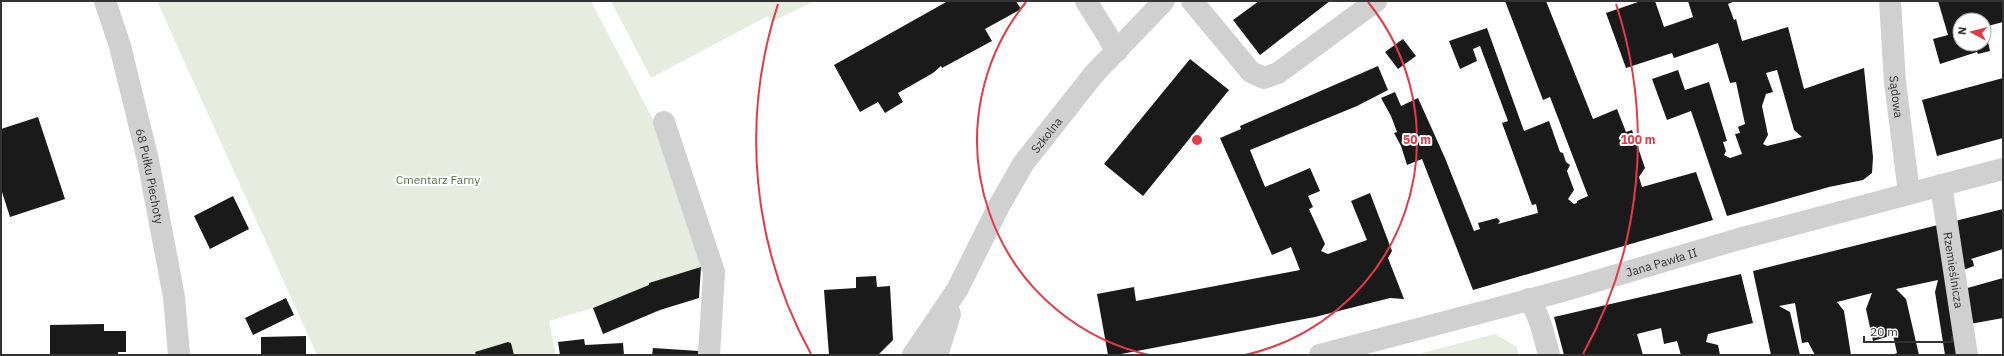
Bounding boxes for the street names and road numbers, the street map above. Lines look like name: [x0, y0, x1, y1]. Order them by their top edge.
street label: Sądowa: [1887, 75, 1907, 119]
street label: Szkolna: [1027, 113, 1065, 156]
street label: 68 Pułku Piechoty: [133, 127, 167, 225]
street label: Rzemieślnicza: [1941, 231, 1967, 310]
street label: Jana Pawła II: [1624, 244, 1699, 279]

